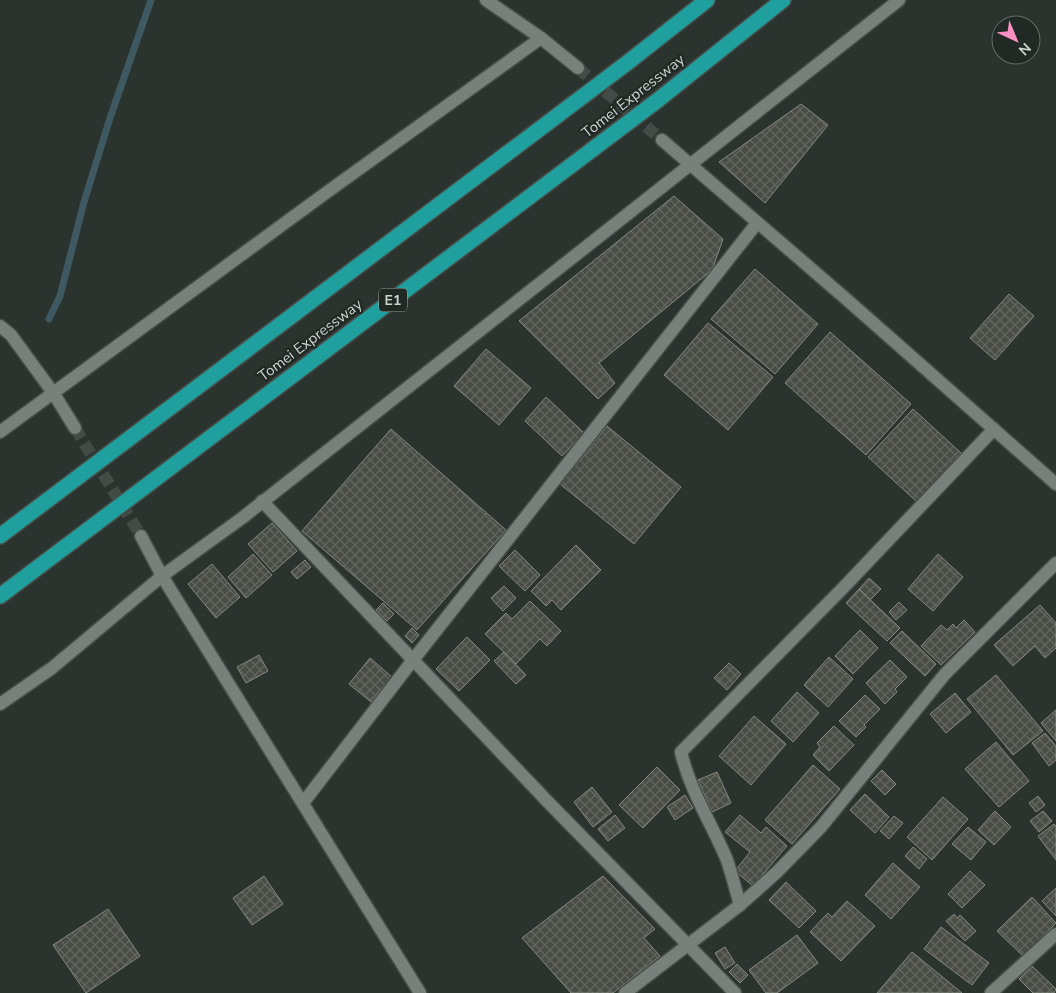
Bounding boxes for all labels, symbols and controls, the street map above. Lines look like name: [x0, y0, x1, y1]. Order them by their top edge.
north arrow: [991, 15, 1041, 65]
text: N: [1014, 39, 1035, 59]
street label: Tomei Expressway: [577, 49, 689, 142]
road number: E1: [379, 288, 407, 312]
street label: Tomei Expressway: [254, 294, 366, 386]

